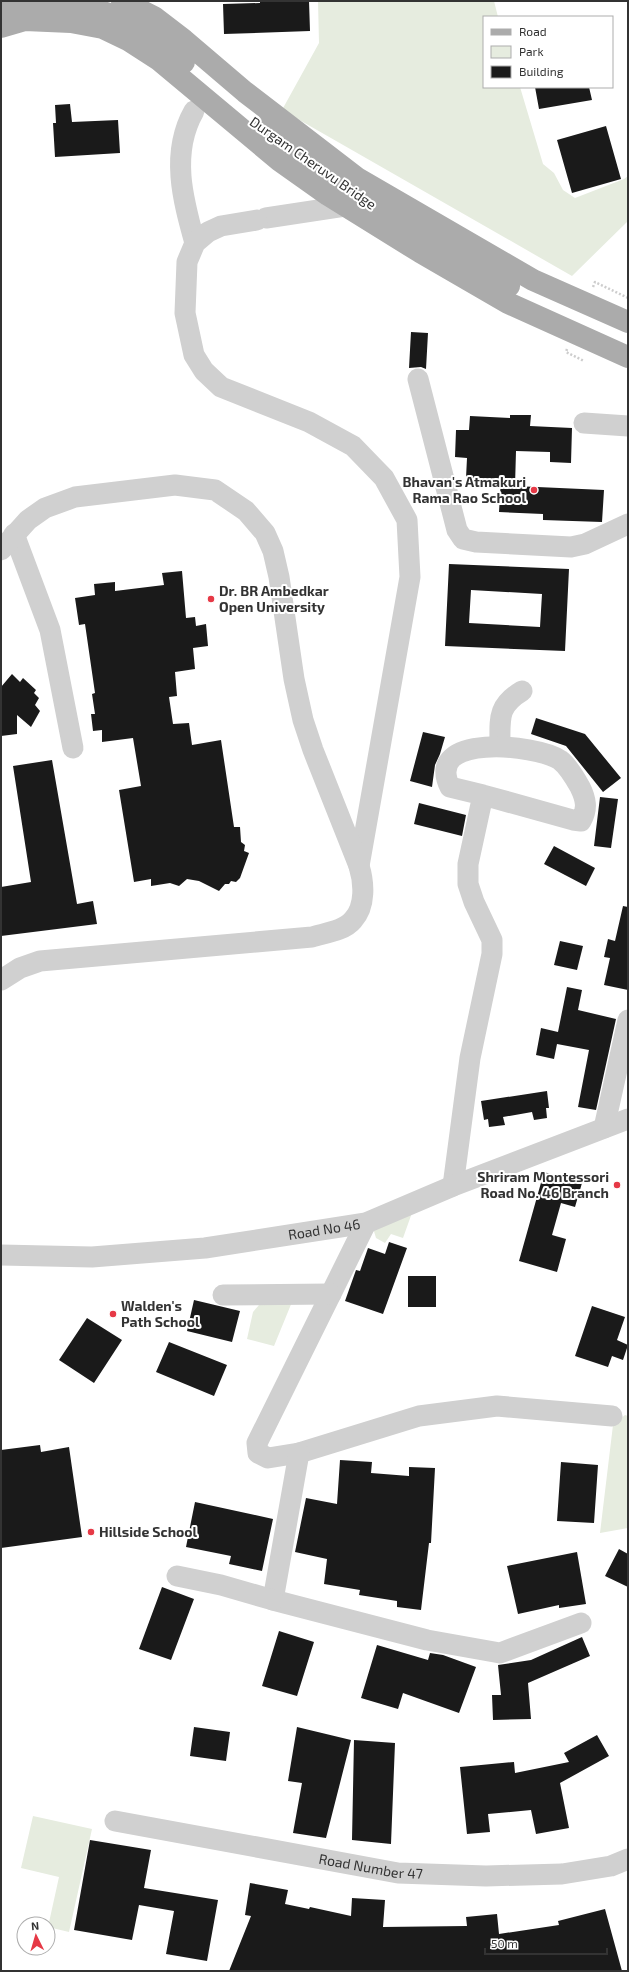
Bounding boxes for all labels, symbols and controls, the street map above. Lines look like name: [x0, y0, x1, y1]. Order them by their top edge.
legend: [483, 16, 613, 88]
text: Road: [519, 24, 547, 38]
text: Park: [519, 44, 544, 58]
text: Building: [519, 64, 564, 78]
street label: Durgam Cheruvu Bridge: [247, 112, 380, 213]
place label: Bhavan's Atmakuri Rama Rao School: [403, 473, 526, 506]
marker: Bhavan's Atmakuri Rama Rao School: [529, 485, 539, 495]
place label: Dr. BR Ambedkar Open University: [219, 582, 329, 615]
marker: Dr. BR Ambedkar Open University: [206, 594, 216, 604]
place label: Shriram Montessori Road No. 46 Branch: [477, 1168, 609, 1201]
marker: Shriram Montessori Road No. 46 Branch: [612, 1180, 622, 1190]
street label: Road No 46: [287, 1215, 361, 1243]
place label: Walden's Path School: [121, 1297, 200, 1330]
marker: Walden's Path School: [108, 1309, 118, 1319]
place label: Hillside School: [99, 1523, 198, 1540]
marker: Hillside School: [86, 1527, 96, 1537]
street label: Road Number 47: [317, 1850, 423, 1882]
north arrow: [16, 1916, 56, 1956]
text: N: [31, 1919, 40, 1932]
scale bar: [485, 1930, 607, 1956]
text: 50 m: [491, 1936, 518, 1950]

